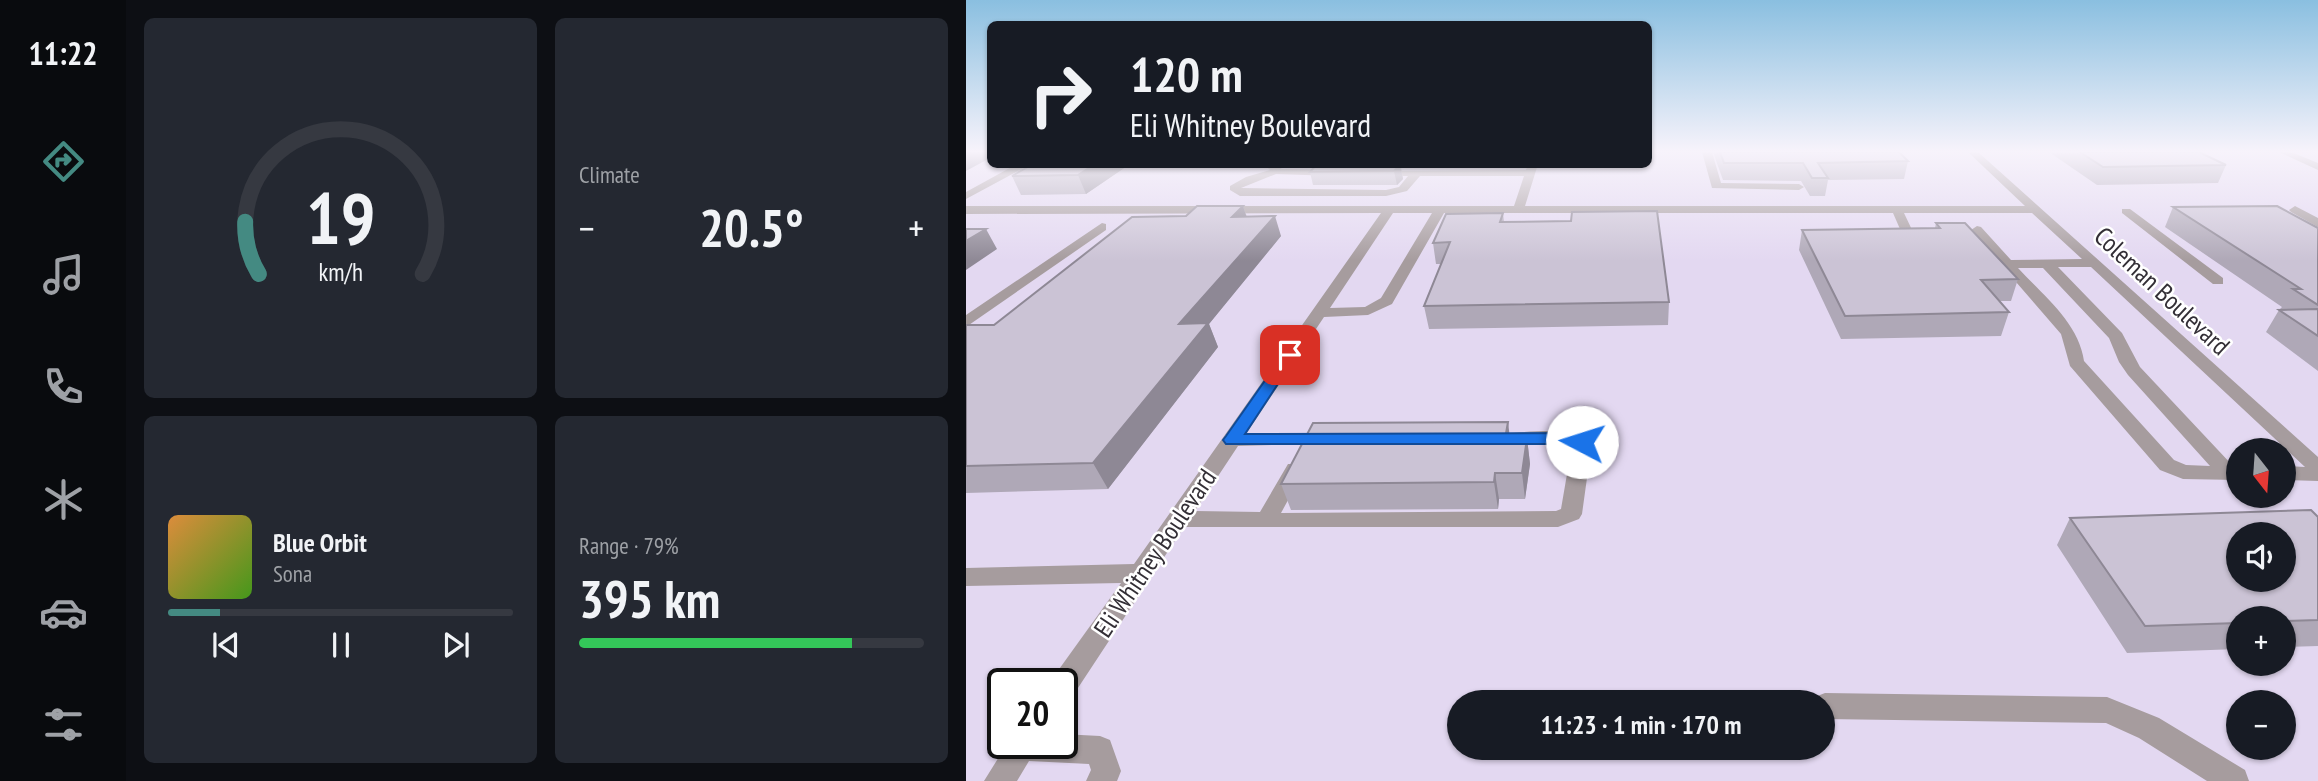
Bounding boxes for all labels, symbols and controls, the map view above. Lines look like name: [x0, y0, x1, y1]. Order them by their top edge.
text: 11:22: [28, 32, 98, 74]
text: 120 m: [1130, 42, 1243, 106]
icon: right: [1015, 49, 1106, 140]
text: Eli Whitney Boulevard: [1130, 104, 1371, 146]
icon: directions: [39, 137, 88, 186]
text: Climate: [579, 160, 640, 189]
text: 19: [306, 170, 375, 264]
text: 20.5°: [699, 194, 804, 261]
text: −: [579, 203, 595, 252]
text: +: [908, 203, 924, 252]
street label: Coleman Boulevard: [2088, 219, 2237, 362]
icon: music: [39, 250, 88, 299]
text: km/h: [318, 256, 363, 288]
pin: [1260, 325, 1320, 385]
icon: arrive: [1271, 336, 1309, 374]
icon: phone: [39, 362, 88, 411]
position arrow: [1545, 405, 1619, 479]
north arrow: [2226, 438, 2296, 508]
map controls: [2226, 438, 2296, 760]
street label: Eli Whitney Boulevard: [1086, 462, 1223, 643]
icon: climate: [39, 475, 88, 524]
button: sound: [2226, 522, 2296, 592]
text: Blue Orbit: [273, 526, 367, 559]
text: Range · 79%: [579, 531, 679, 560]
text: Sona: [273, 559, 312, 588]
text: 395 km: [579, 565, 720, 632]
icon: car: [39, 588, 88, 637]
button: +: [2226, 606, 2296, 676]
icon: previous: [207, 626, 245, 664]
icon: pause: [322, 626, 360, 664]
icon: next: [437, 626, 475, 664]
speed limit sign: 20: [987, 668, 1078, 759]
button: −: [2226, 690, 2296, 760]
icon: filters: [39, 700, 88, 749]
text: 11:23 · 1 min · 170 m: [1541, 708, 1741, 741]

